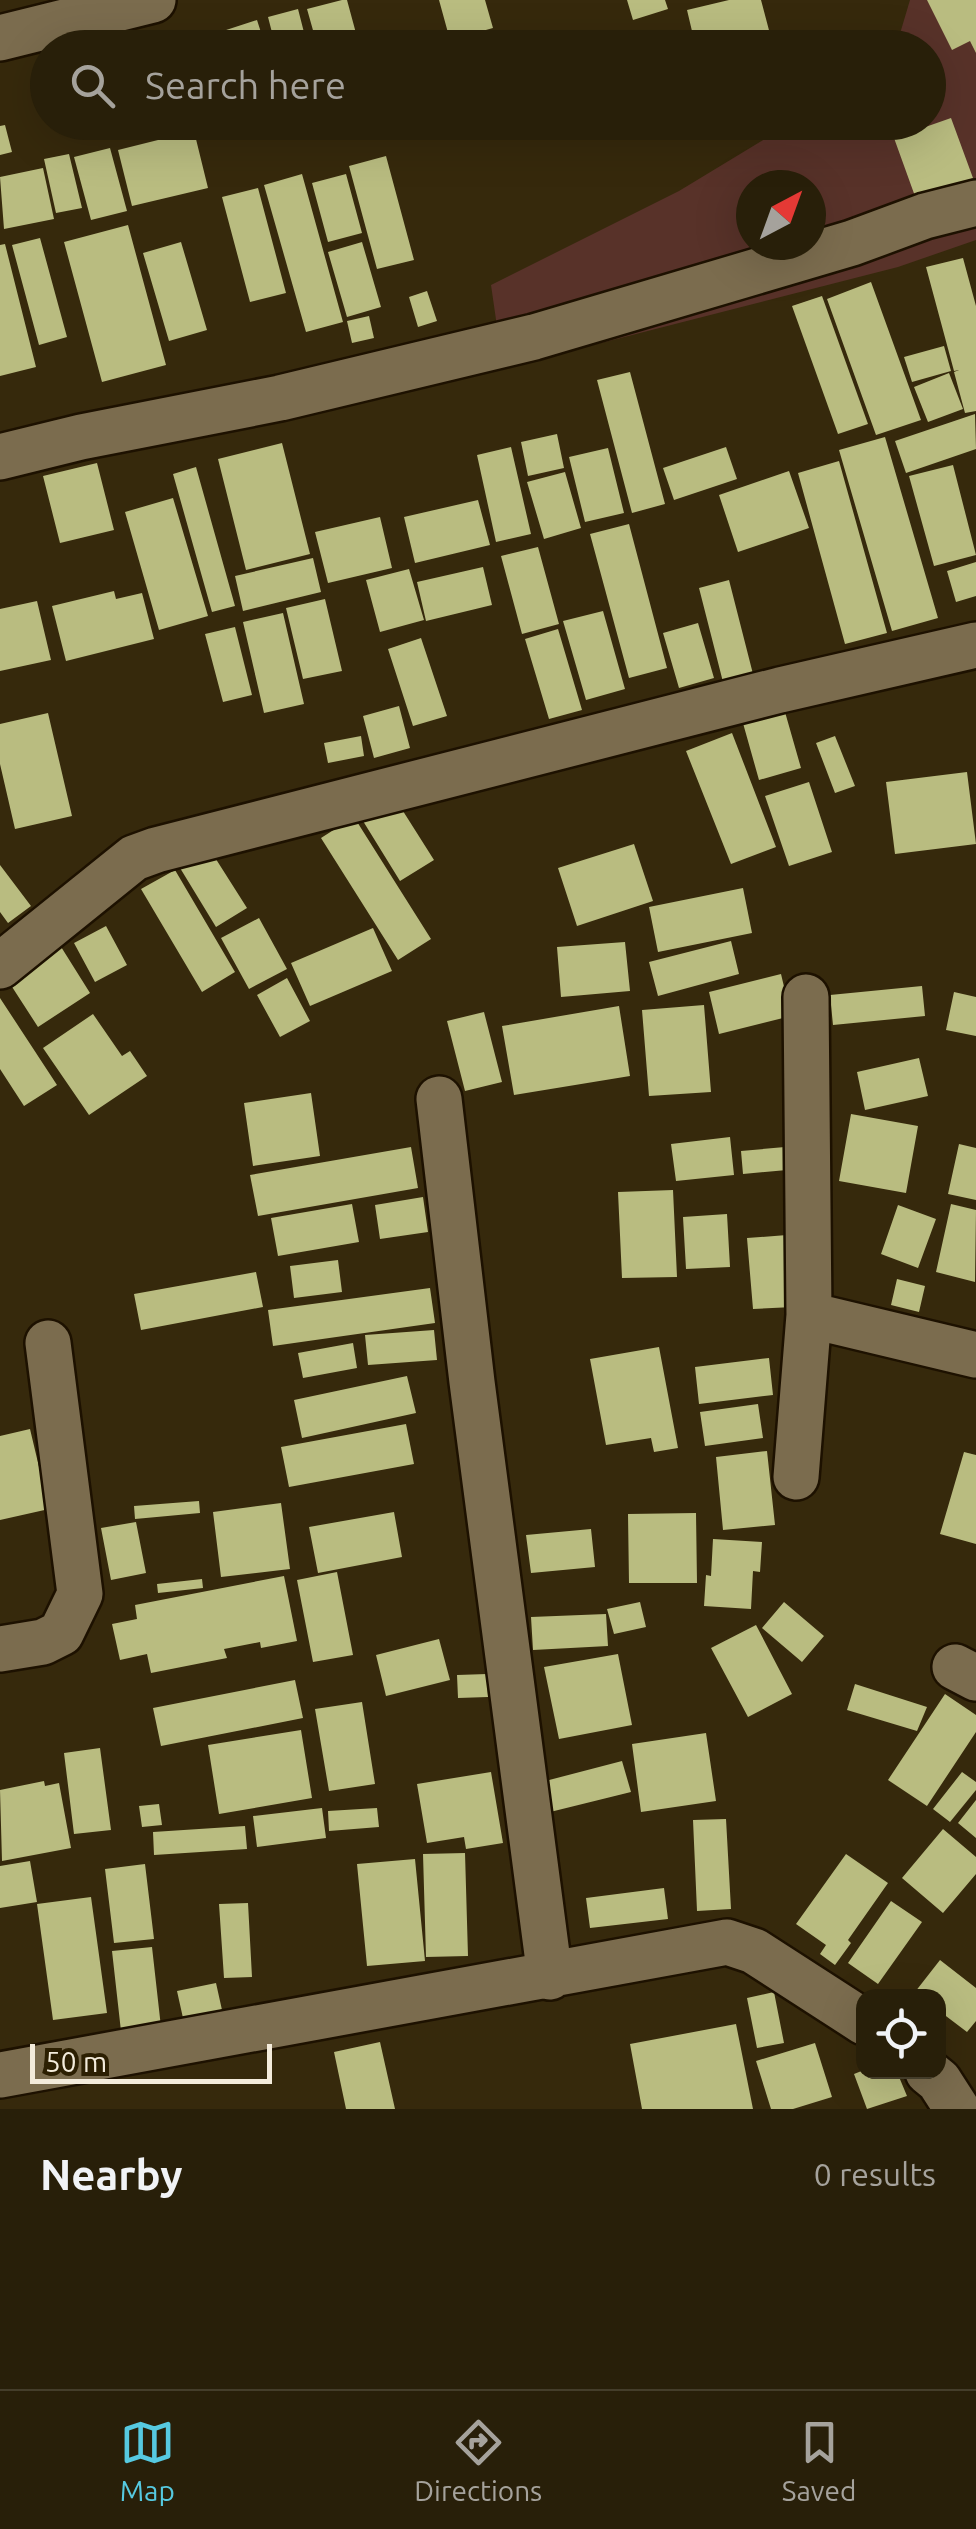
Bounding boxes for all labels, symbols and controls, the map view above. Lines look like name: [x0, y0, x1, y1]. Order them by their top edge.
search box: [30, 30, 946, 140]
icon: search: [65, 58, 120, 113]
text: Search here: [145, 64, 346, 106]
north arrow: [736, 170, 826, 260]
map controls: [856, 1989, 946, 2079]
button: locate: [856, 1989, 946, 2079]
scale bar: [30, 2039, 272, 2084]
text: 50 m: [45, 2046, 107, 2077]
text: Nearby: [40, 2151, 183, 2198]
text: 0 results: [814, 2156, 936, 2192]
tab: Map: [120, 2415, 175, 2506]
tab: Directions: [414, 2415, 542, 2506]
tab: Saved: [782, 2415, 856, 2506]

